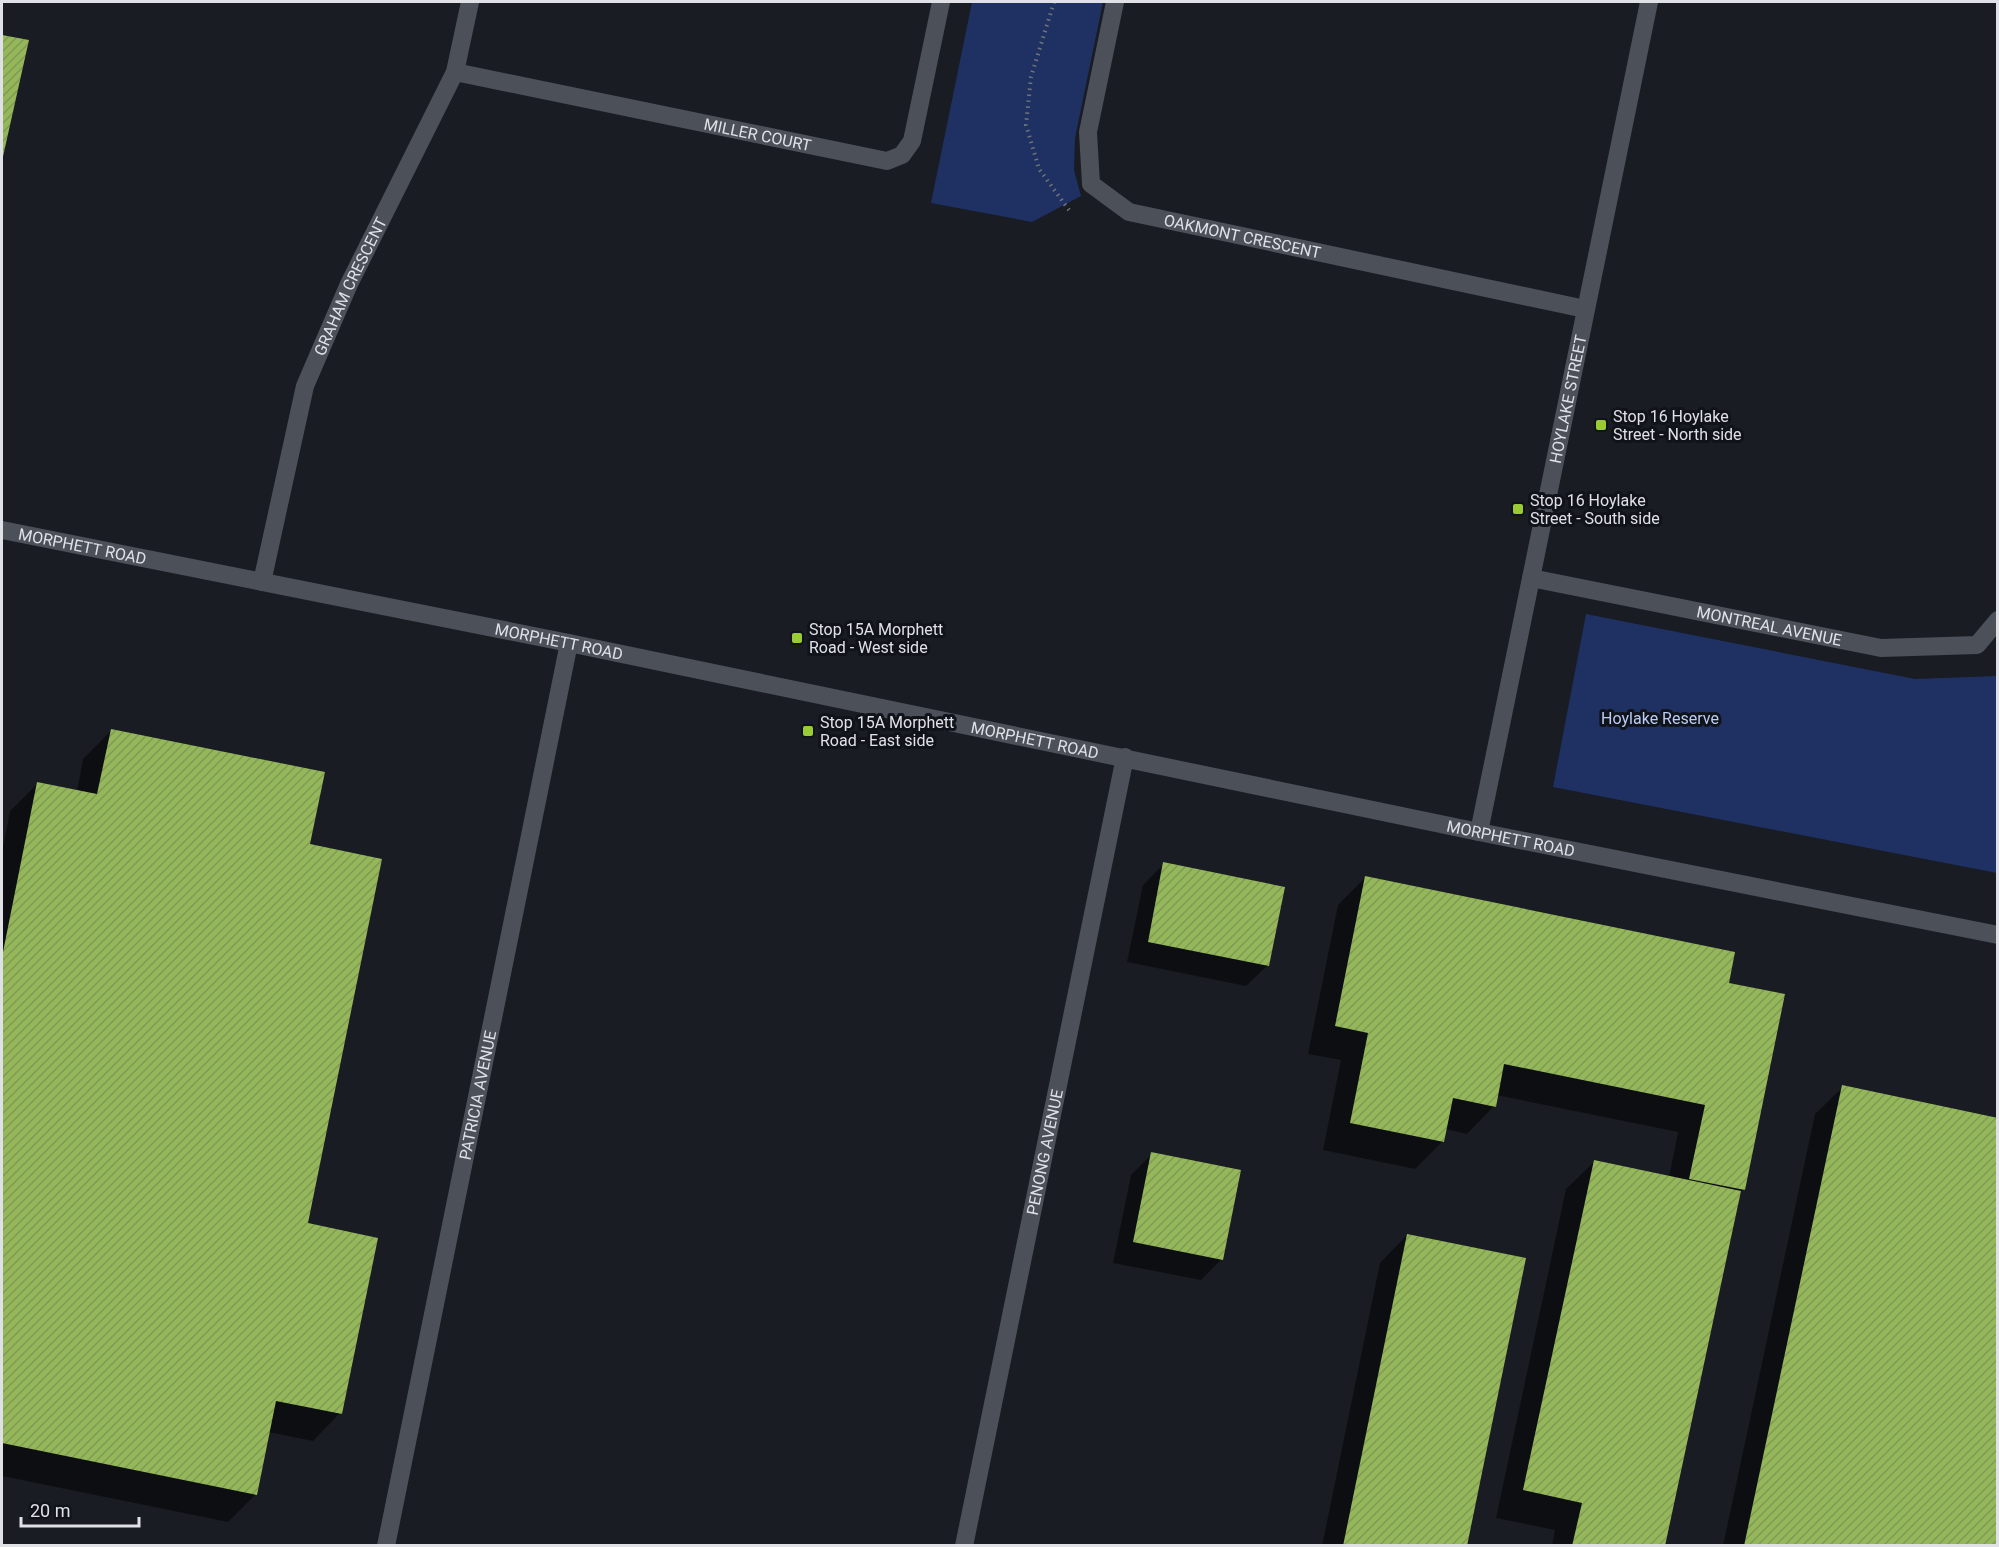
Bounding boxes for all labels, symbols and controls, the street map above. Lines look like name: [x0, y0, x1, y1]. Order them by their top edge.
street label: MILLER COURT: [702, 114, 813, 155]
street label: OAKMONT CRESCENT: [1162, 210, 1323, 262]
street label: GRAHAM CRESCENT: [310, 214, 391, 358]
street label: HOYLAKE STREET: [1545, 333, 1590, 465]
place label: Stop 16 Hoylake Street - North side: [1613, 407, 1742, 444]
marker: Stop 16 Hoylake Street - North side: [1594, 418, 1608, 432]
place label: Stop 16 Hoylake Street - South side: [1530, 491, 1660, 528]
marker: Stop 16 Hoylake Street - South side: [1511, 502, 1525, 516]
street label: MORPHETT ROAD: [17, 524, 148, 568]
street label: MONTREAL AVENUE: [1695, 602, 1844, 649]
street label: MORPHETT ROAD: [493, 619, 625, 663]
place label: Stop 15A Morphett Road - West side: [809, 620, 943, 657]
marker: Stop 15A Morphett Road - West side: [790, 631, 804, 645]
park label: Hoylake Reserve: [1601, 709, 1719, 728]
place label: Stop 15A Morphett Road - East side: [820, 713, 954, 750]
street label: MORPHETT ROAD: [969, 717, 1101, 762]
marker: Stop 15A Morphett Road - East side: [801, 724, 815, 738]
street label: MORPHETT ROAD: [1445, 816, 1576, 860]
street label: PATRICIA AVENUE: [455, 1029, 500, 1161]
street label: PENONG AVENUE: [1022, 1088, 1066, 1217]
scale bar: [21, 1490, 140, 1528]
text: 20 m: [30, 1500, 70, 1521]

